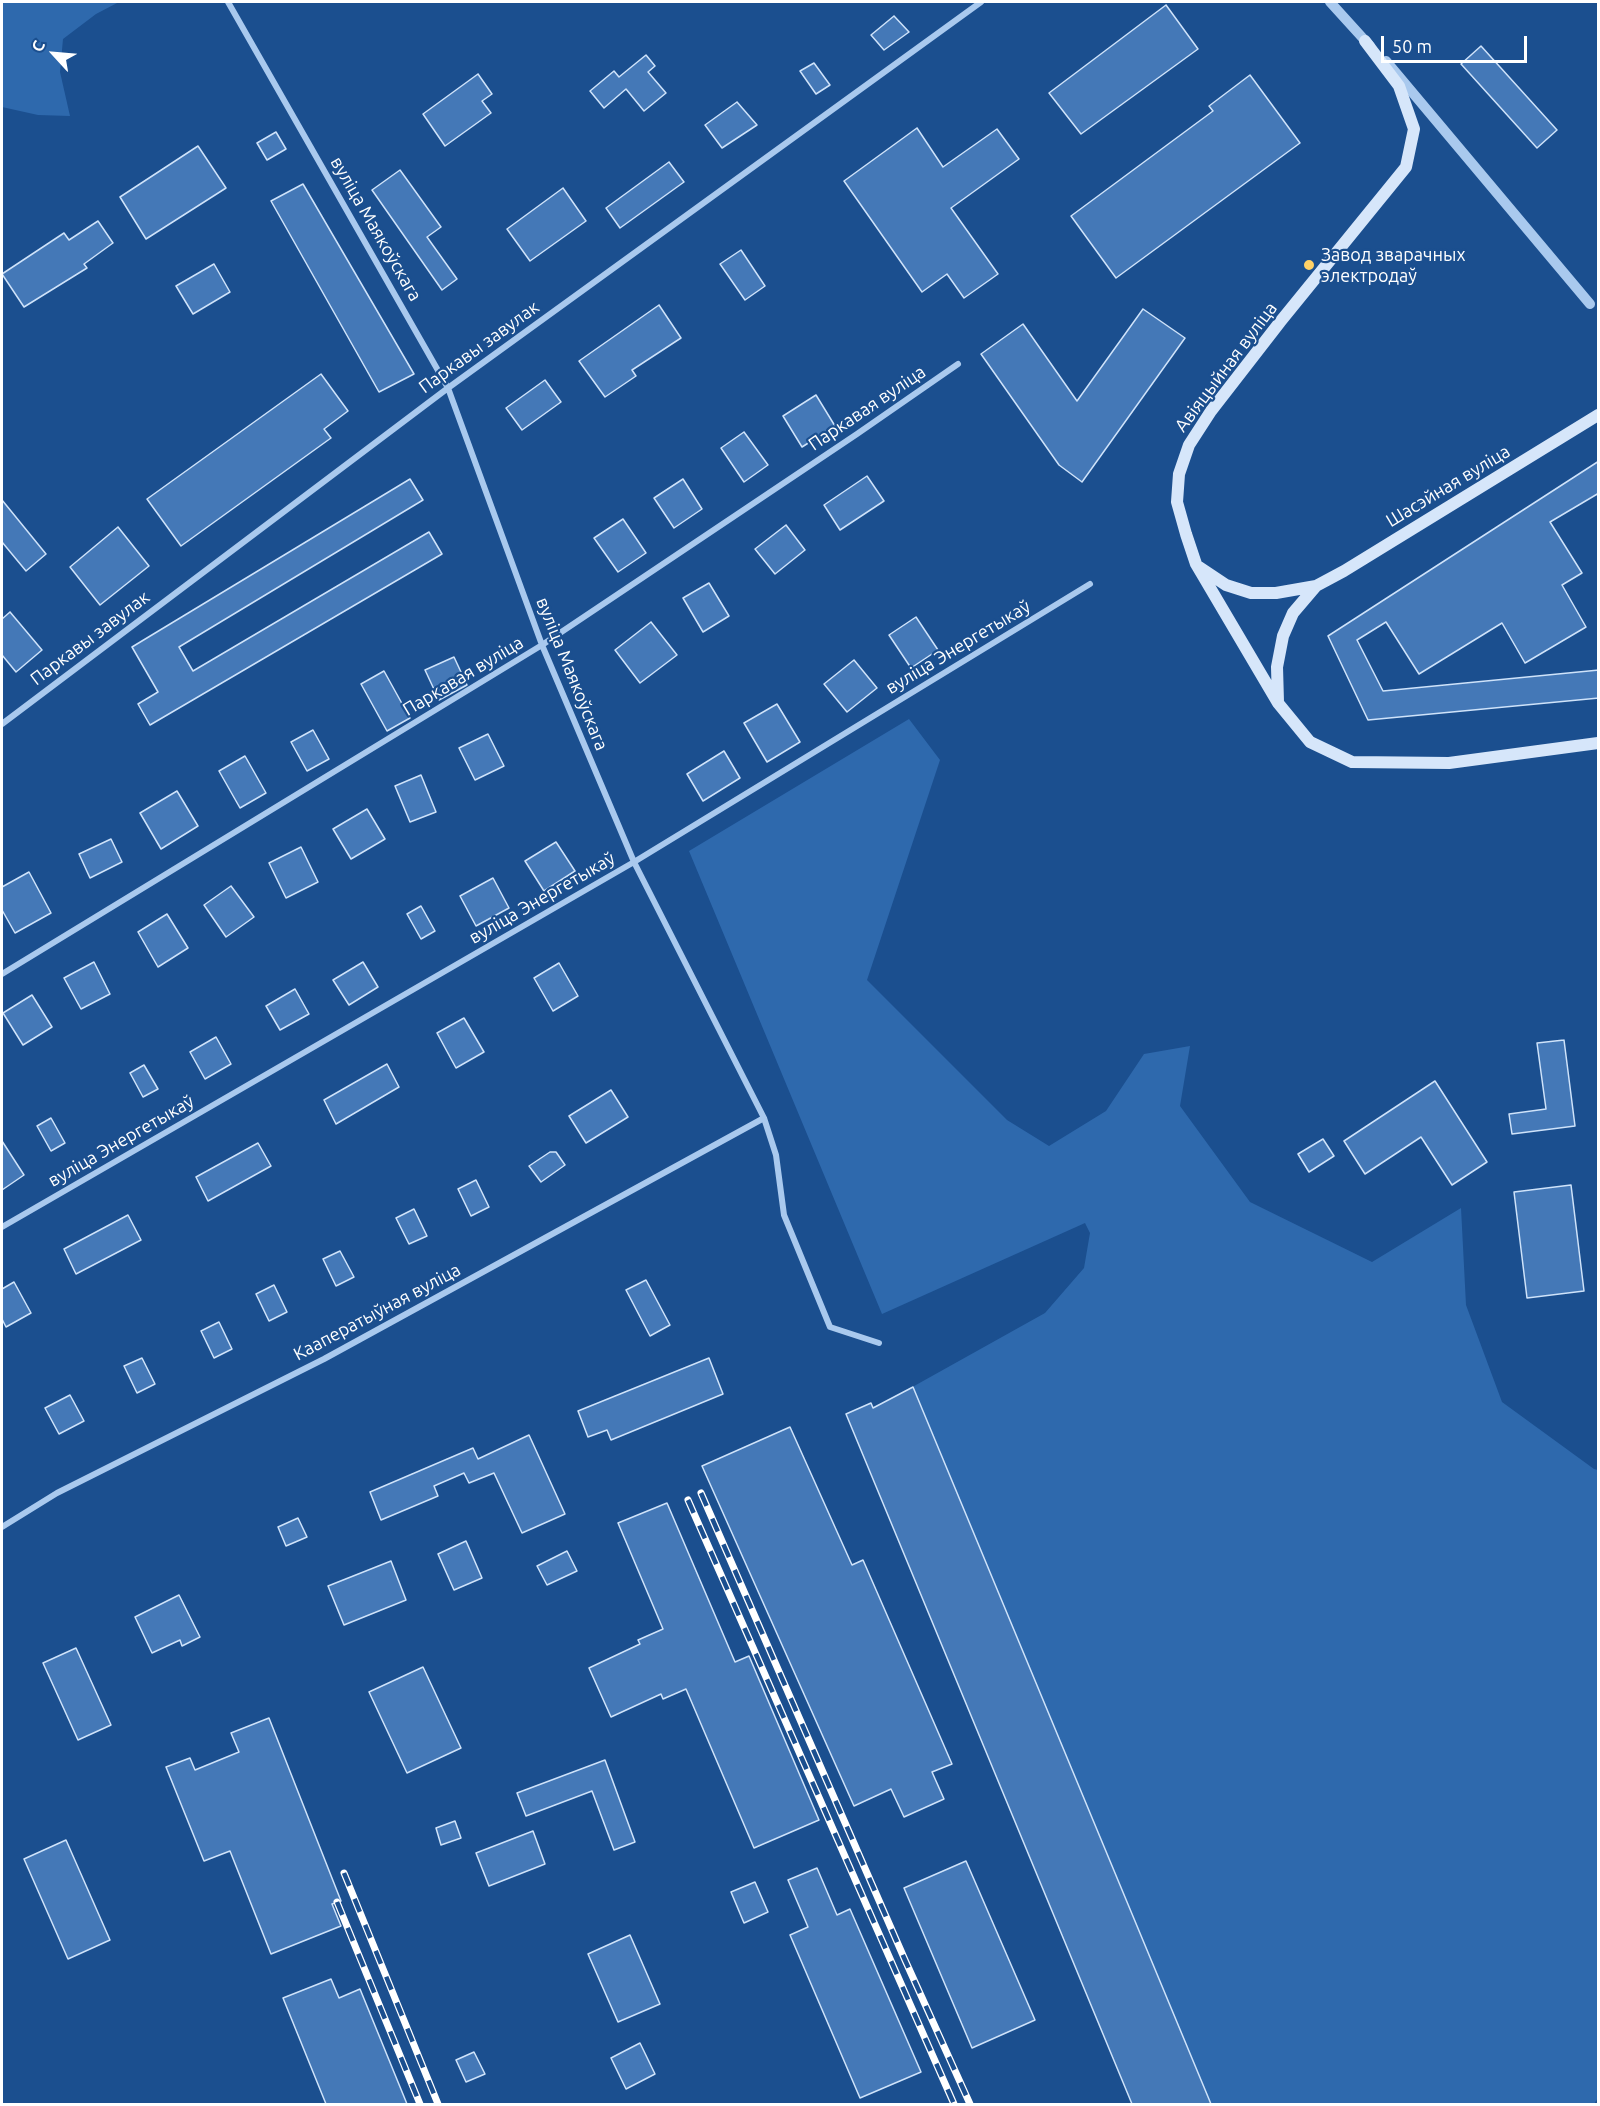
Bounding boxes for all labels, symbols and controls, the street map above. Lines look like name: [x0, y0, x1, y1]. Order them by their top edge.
north arrow: [24, 24, 84, 84]
scale bar: [1384, 24, 1530, 62]
text: 50 m: [1392, 36, 1432, 56]
text: С: [27, 38, 48, 55]
street label: вуліца Маякоўскага: [326, 153, 426, 305]
place label: Завод зварачных электродаў: [1321, 244, 1466, 286]
marker: Завод зварачных электродаў: [1302, 258, 1316, 272]
street label: Паркавы завулак: [415, 296, 543, 398]
street label: Авіяцыйная вуліца: [1170, 298, 1282, 436]
street label: Паркавая вуліца: [804, 361, 930, 455]
street label: Шасэйная вуліца: [1382, 440, 1514, 532]
street label: Паркавы завулак: [26, 586, 154, 690]
street label: вуліца Маякоўскага: [531, 594, 613, 754]
street label: вуліца Энергетыкаў: [882, 595, 1034, 699]
street label: Паркавая вуліца: [399, 632, 527, 720]
street label: вуліца Энергетыкаў: [465, 847, 619, 949]
street label: вуліца Энергетыкаў: [44, 1090, 198, 1192]
street label: Кааператыўная вуліца: [290, 1259, 464, 1365]

